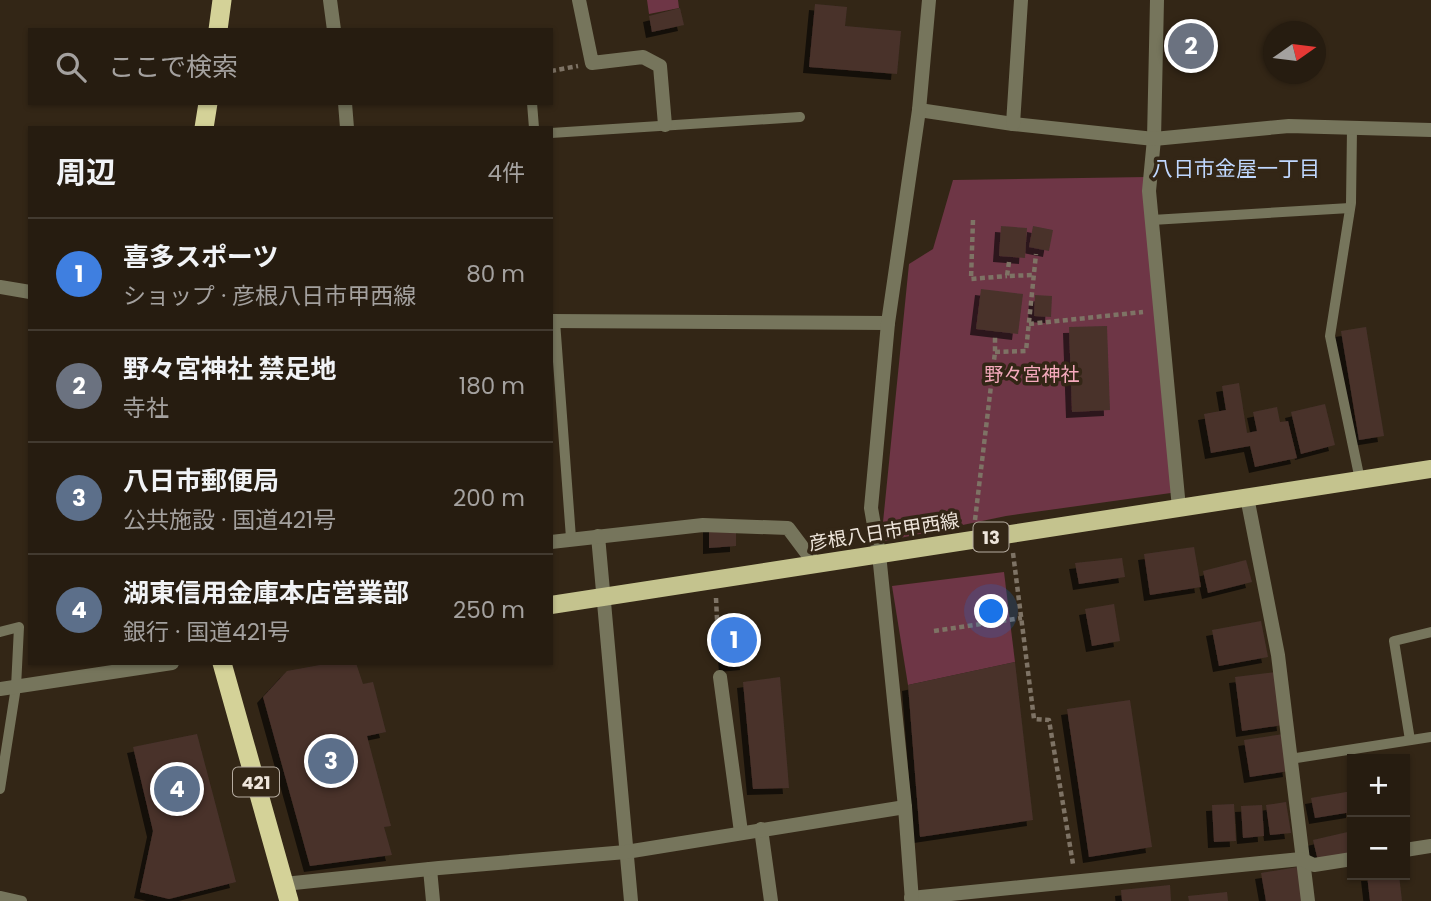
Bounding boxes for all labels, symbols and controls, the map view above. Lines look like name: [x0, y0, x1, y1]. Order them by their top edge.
pin: 2: [1168, 20, 1214, 72]
north arrow: [1263, 21, 1326, 84]
search box: [28, 28, 553, 105]
icon: search: [52, 48, 90, 86]
text: ここで検索: [108, 49, 238, 85]
text: 周辺: [56, 151, 116, 194]
district label: 八日市金屋一丁目: [1152, 154, 1320, 183]
text: 4件: [488, 157, 525, 189]
text: 喜多スポーツ: [123, 239, 278, 275]
text: 1: [75, 258, 83, 290]
text: 80 m: [466, 258, 525, 290]
text: ショップ · 彦根八日市甲西線: [123, 280, 416, 312]
text: 野々宮神社 禁足地: [123, 351, 337, 387]
park label: 野々宮神社: [984, 361, 1080, 388]
text: 2: [72, 370, 86, 402]
text: 180 m: [459, 370, 525, 402]
text: 寺社: [123, 392, 169, 424]
text: 八日市郵便局: [123, 463, 279, 499]
text: 3: [72, 482, 86, 514]
text: 200 m: [453, 482, 525, 514]
text: 公共施設 · 国道421号: [123, 504, 336, 536]
street label: 彦根八日市甲西線: [807, 507, 961, 557]
road number: 13: [974, 522, 1009, 552]
text: 湖東信用金庫本店営業部: [123, 575, 409, 611]
text: 4: [71, 594, 87, 626]
text: 250 m: [453, 594, 525, 626]
your location: [974, 594, 1008, 628]
pin: 1: [711, 614, 757, 666]
text: 銀行 · 国道421号: [123, 616, 290, 648]
pin: 3: [308, 735, 354, 787]
map controls: [1347, 754, 1410, 880]
button: +: [1347, 754, 1410, 817]
pin: 4: [154, 763, 200, 815]
road number: 421: [233, 768, 279, 796]
button: −: [1347, 817, 1410, 880]

